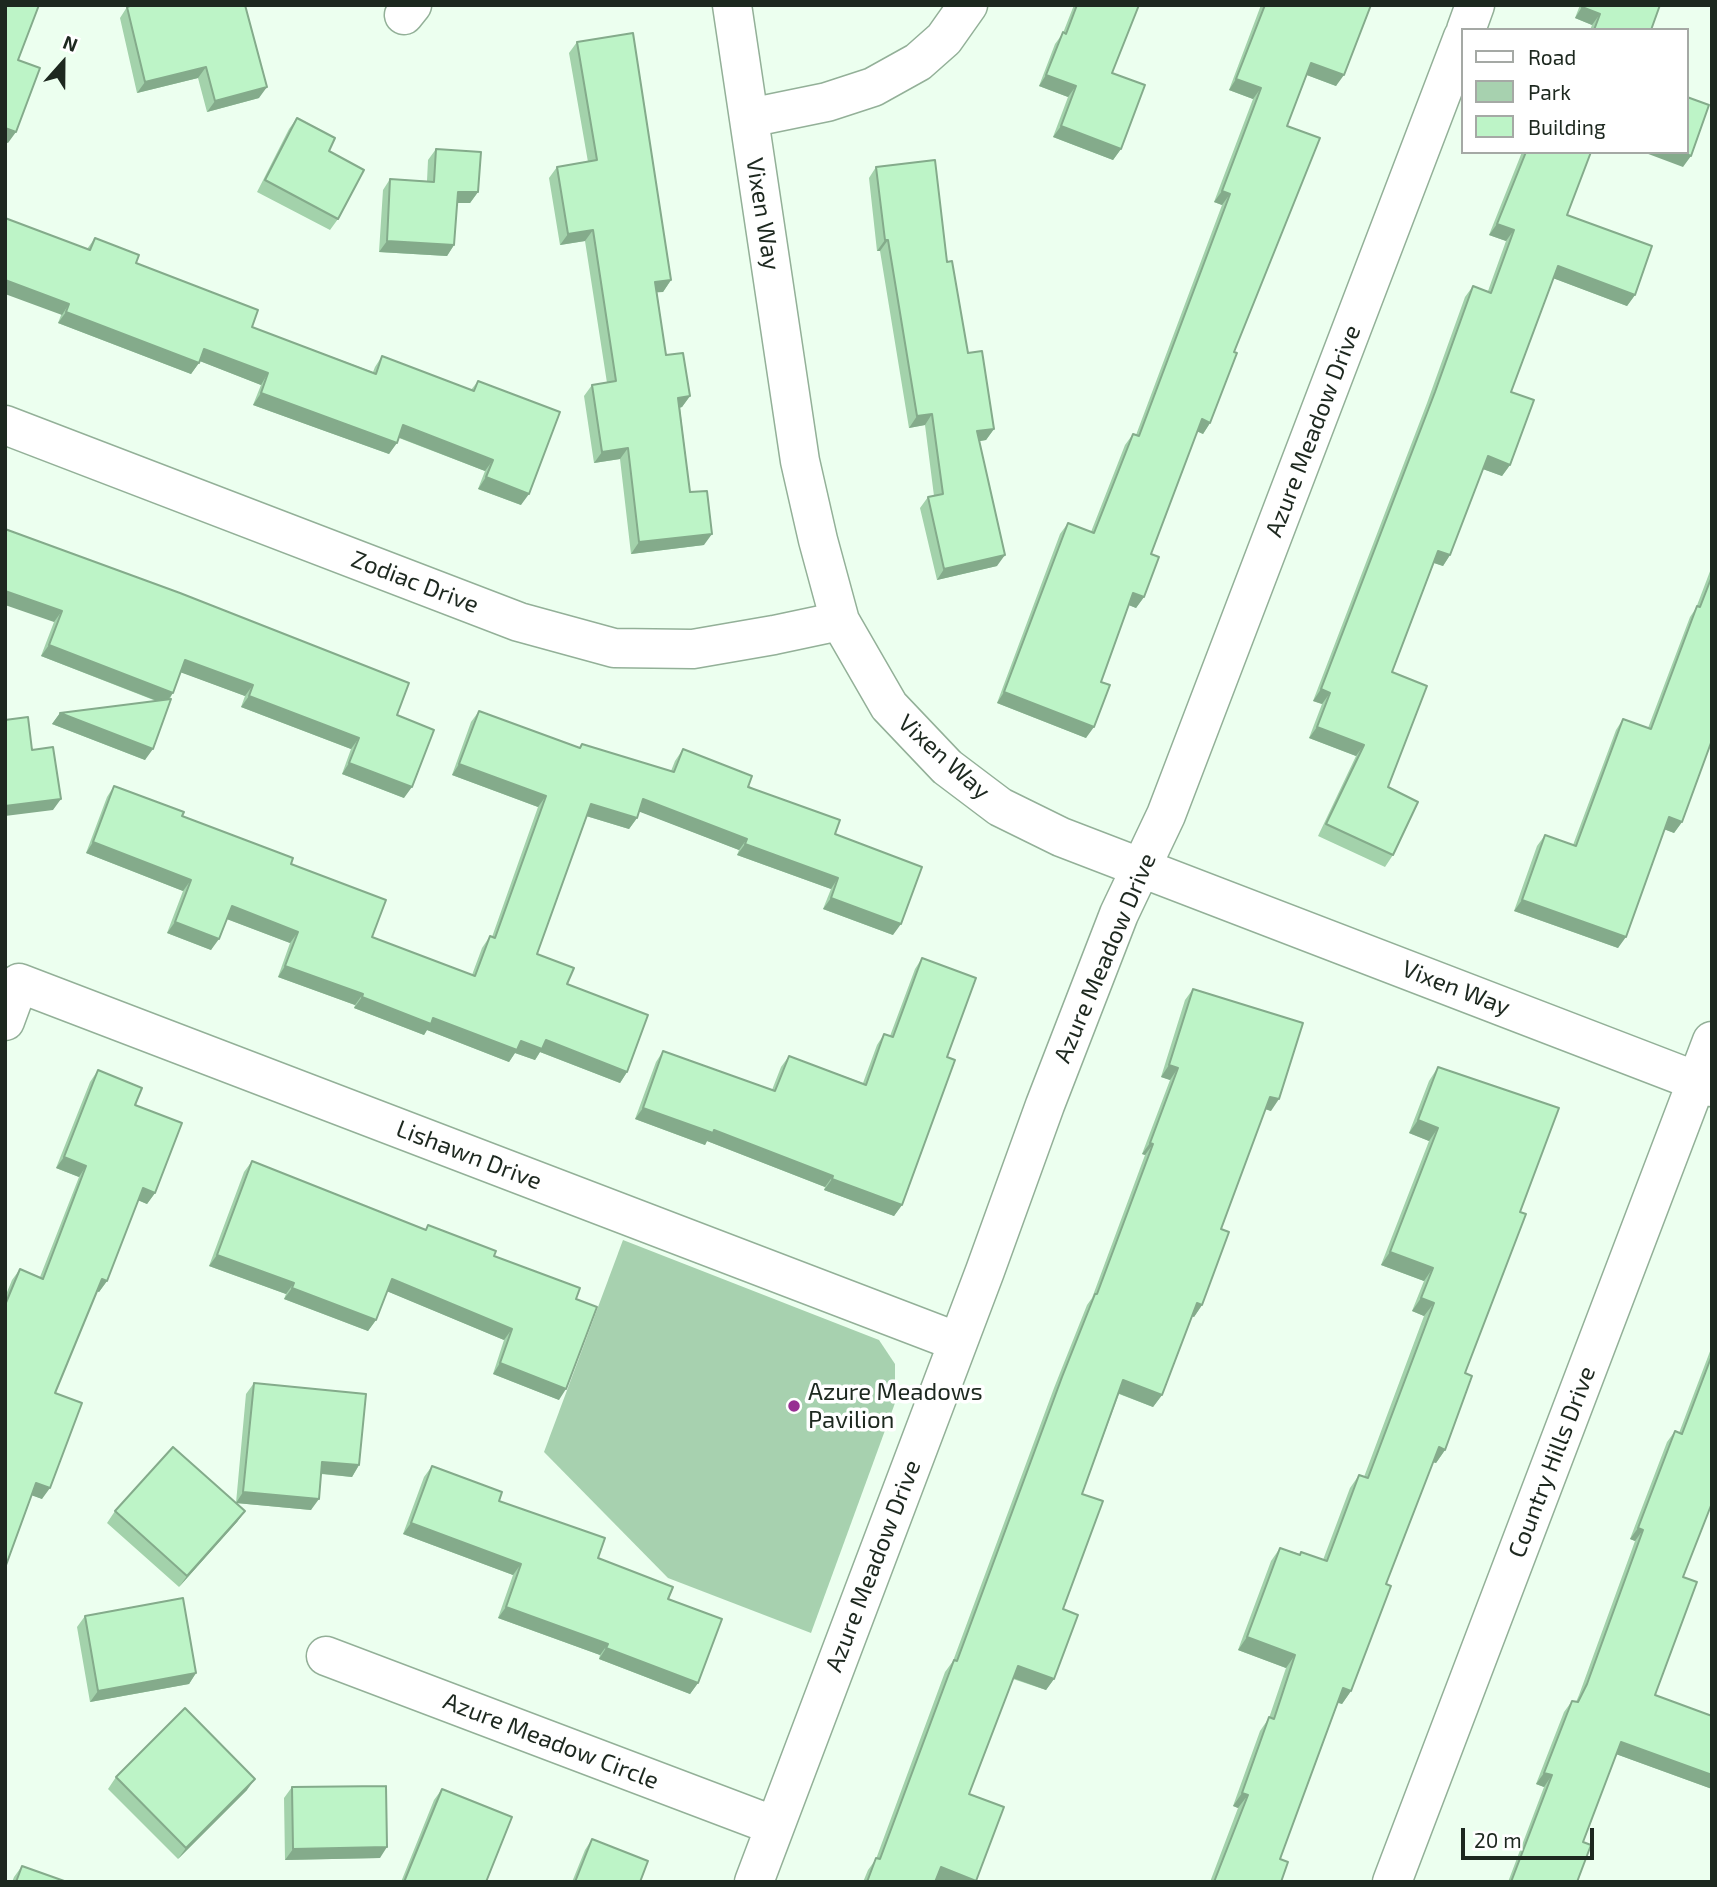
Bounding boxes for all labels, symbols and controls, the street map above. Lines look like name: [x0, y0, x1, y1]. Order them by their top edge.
north arrow: [28, 28, 98, 98]
legend: [1462, 28, 1689, 154]
text: N: [60, 30, 81, 56]
text: Road: [1528, 44, 1576, 69]
text: Park: [1528, 79, 1571, 104]
text: Building: [1528, 114, 1606, 139]
street label: Vixen Way: [740, 156, 786, 272]
street label: Azure Meadow Drive: [1259, 321, 1367, 541]
street label: Zodiac Drive: [347, 545, 483, 619]
street label: Vixen Way: [892, 708, 996, 806]
street label: Azure Meadow Drive: [1048, 849, 1162, 1067]
street label: Vixen Way: [1398, 954, 1514, 1022]
street label: Lishawn Drive: [392, 1114, 546, 1196]
street label: Country Hills Drive: [1502, 1362, 1602, 1562]
place label: Azure Meadows Pavilion: [808, 1378, 983, 1434]
marker: Azure Meadows Pavilion: [786, 1398, 802, 1414]
street label: Azure Meadow Drive: [819, 1456, 927, 1676]
street label: Azure Meadow Circle: [439, 1687, 663, 1795]
scale bar: [1465, 1814, 1598, 1858]
text: 20 m: [1474, 1827, 1522, 1852]

